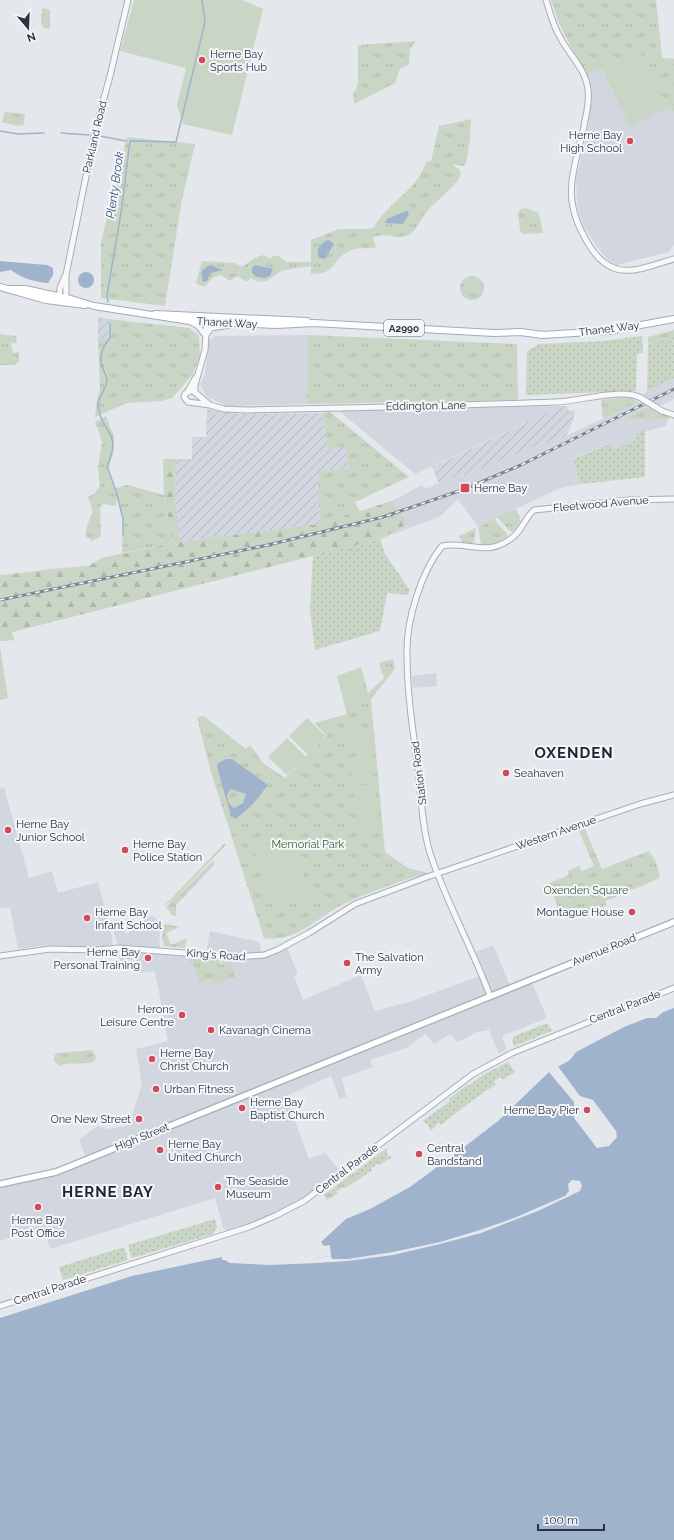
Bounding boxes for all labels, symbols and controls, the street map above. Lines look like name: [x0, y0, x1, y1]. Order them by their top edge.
north arrow: [8, 8, 48, 48]
text: N: [25, 29, 37, 44]
place label: Herne Bay Sports Hub: [210, 48, 267, 74]
marker: Herne Bay Sports Hub: [197, 55, 207, 65]
street label: Parkland Road: [80, 99, 110, 174]
place label: Herne Bay High School: [560, 129, 622, 155]
marker: Herne Bay High School: [625, 136, 635, 146]
water label: Plenty Brook: [103, 150, 127, 219]
street label: Thanet Way: [196, 315, 258, 331]
street label: Thanet Way: [578, 319, 640, 339]
road number: A2990: [384, 320, 424, 336]
street label: Eddington Lane: [386, 399, 467, 413]
marker: Herne Bay: [459, 482, 471, 494]
place label: Herne Bay: [474, 482, 527, 495]
street label: Fleetwood Avenue: [553, 493, 650, 515]
street label: Station Road: [409, 740, 429, 806]
district label: OXENDEN: [534, 744, 614, 762]
place label: Seahaven: [514, 767, 564, 780]
marker: Seahaven: [501, 768, 511, 778]
street label: Western Avenue: [514, 813, 598, 853]
place label: Herne Bay Junior School: [16, 818, 85, 844]
marker: Herne Bay Junior School: [3, 825, 13, 835]
place label: Herne Bay Police Station: [133, 838, 202, 864]
park label: Memorial Park: [272, 838, 345, 851]
marker: Herne Bay Police Station: [120, 845, 130, 855]
park label: Oxenden Square: [544, 884, 629, 897]
place label: Herne Bay Infant School: [95, 906, 162, 932]
place label: Montague House: [536, 906, 625, 919]
marker: Montague House: [627, 907, 637, 917]
marker: Herne Bay Infant School: [82, 913, 92, 923]
street label: Avenue Road: [570, 931, 638, 969]
place label: Herne Bay Personal Training: [54, 946, 140, 972]
street label: King's Road: [186, 946, 246, 964]
place label: The Salvation Army: [355, 951, 424, 977]
marker: Herne Bay Personal Training: [143, 953, 153, 963]
marker: The Salvation Army: [342, 958, 352, 968]
street label: Central Parade: [588, 987, 663, 1027]
place label: Herons Leisure Centre: [100, 1003, 175, 1029]
marker: Herons Leisure Centre: [177, 1010, 187, 1020]
place label: Kavanagh Cinema: [219, 1024, 311, 1037]
marker: Kavanagh Cinema: [206, 1025, 216, 1035]
place label: Herne Bay Christ Church: [160, 1047, 229, 1073]
marker: Herne Bay Christ Church: [147, 1054, 157, 1064]
place label: Urban Fitness: [164, 1083, 234, 1096]
marker: Urban Fitness: [151, 1084, 161, 1094]
place label: Herne Bay Baptist Church: [250, 1096, 325, 1122]
marker: Herne Bay Baptist Church: [237, 1103, 247, 1113]
place label: Herne Bay Pier: [504, 1104, 579, 1117]
marker: Herne Bay Pier: [582, 1105, 592, 1115]
place label: One New Street: [50, 1113, 131, 1126]
marker: One New Street: [134, 1114, 144, 1124]
street label: High Street: [113, 1120, 171, 1154]
place label: Herne Bay United Church: [168, 1138, 241, 1164]
street label: Central Parade: [313, 1141, 381, 1197]
place label: Central Bandstand: [427, 1142, 482, 1168]
marker: Herne Bay United Church: [155, 1145, 165, 1155]
marker: Central Bandstand: [414, 1149, 424, 1159]
place label: The Seaside Museum: [226, 1175, 289, 1201]
marker: The Seaside Museum: [213, 1182, 223, 1192]
district label: HERNE BAY: [62, 1183, 154, 1201]
marker: Herne Bay Post Office: [33, 1202, 43, 1212]
place label: Herne Bay Post Office: [11, 1214, 65, 1240]
street label: Central Parade: [12, 1272, 88, 1308]
scale bar: [538, 1506, 604, 1532]
text: 100 m: [544, 1513, 578, 1527]

